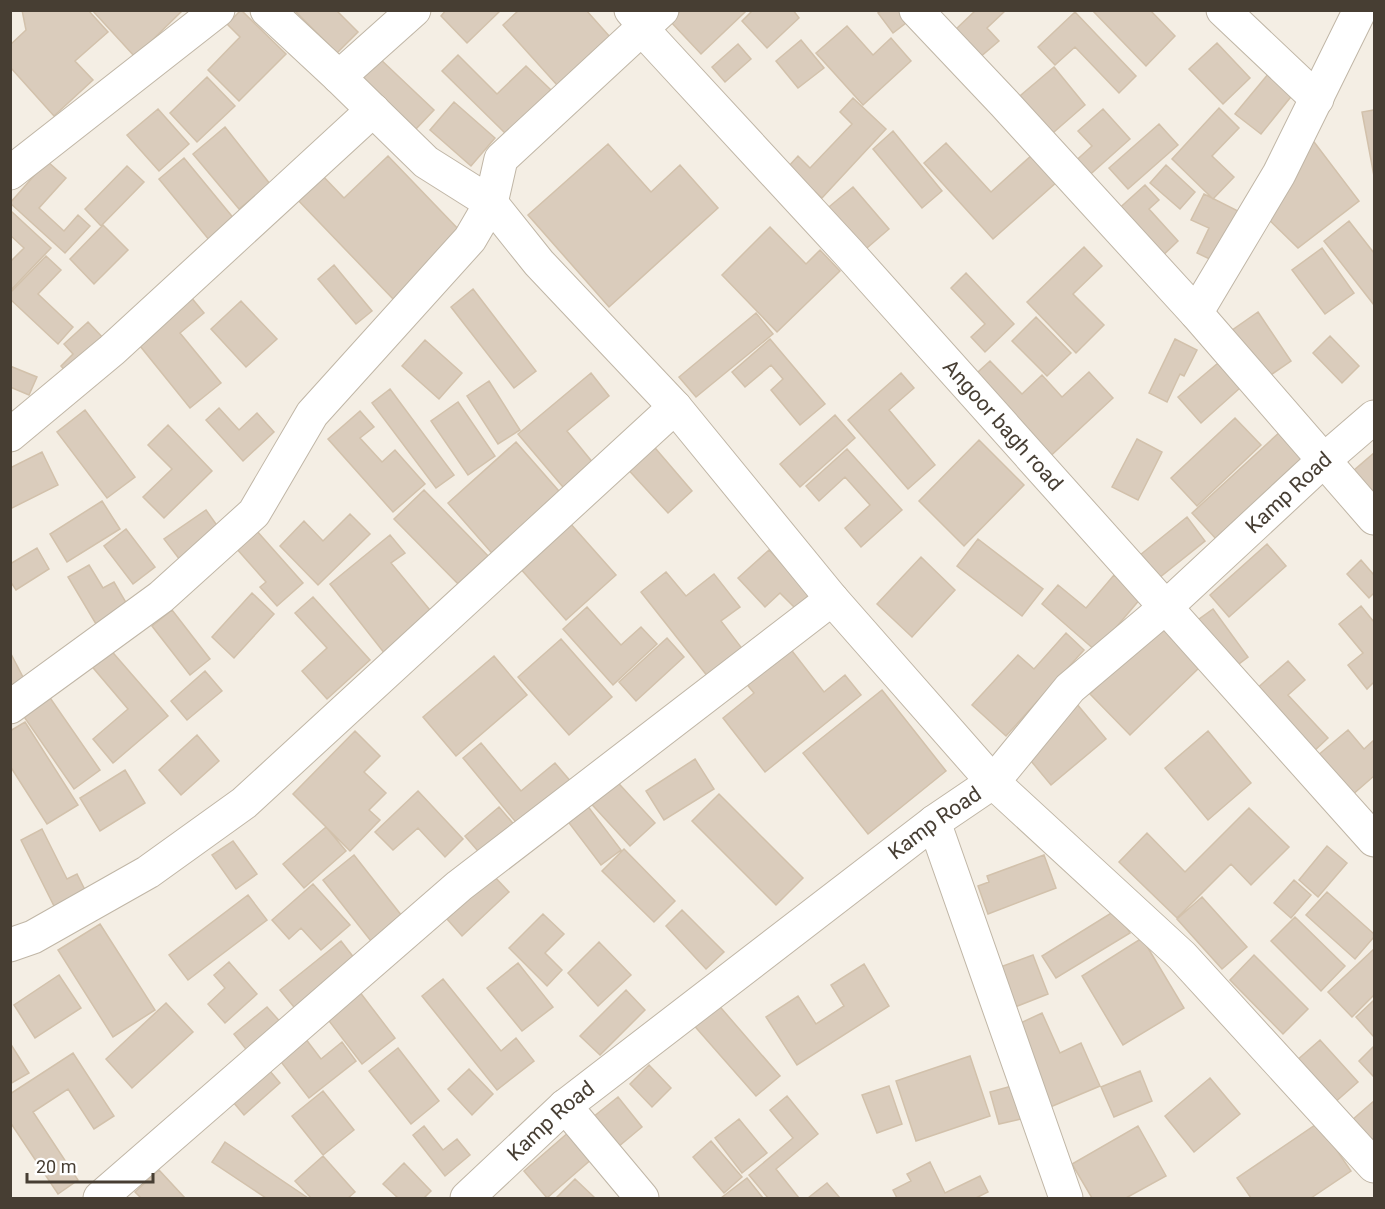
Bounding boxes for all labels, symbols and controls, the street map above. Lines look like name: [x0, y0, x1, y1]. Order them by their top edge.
street label: Angoor bagh road: [938, 355, 1068, 496]
street label: Kamp Road: [1241, 447, 1336, 539]
street label: Kamp Road: [884, 782, 986, 865]
street label: Kamp Road: [502, 1076, 599, 1166]
scale bar: [27, 1146, 153, 1184]
text: 20 m: [36, 1156, 76, 1177]

